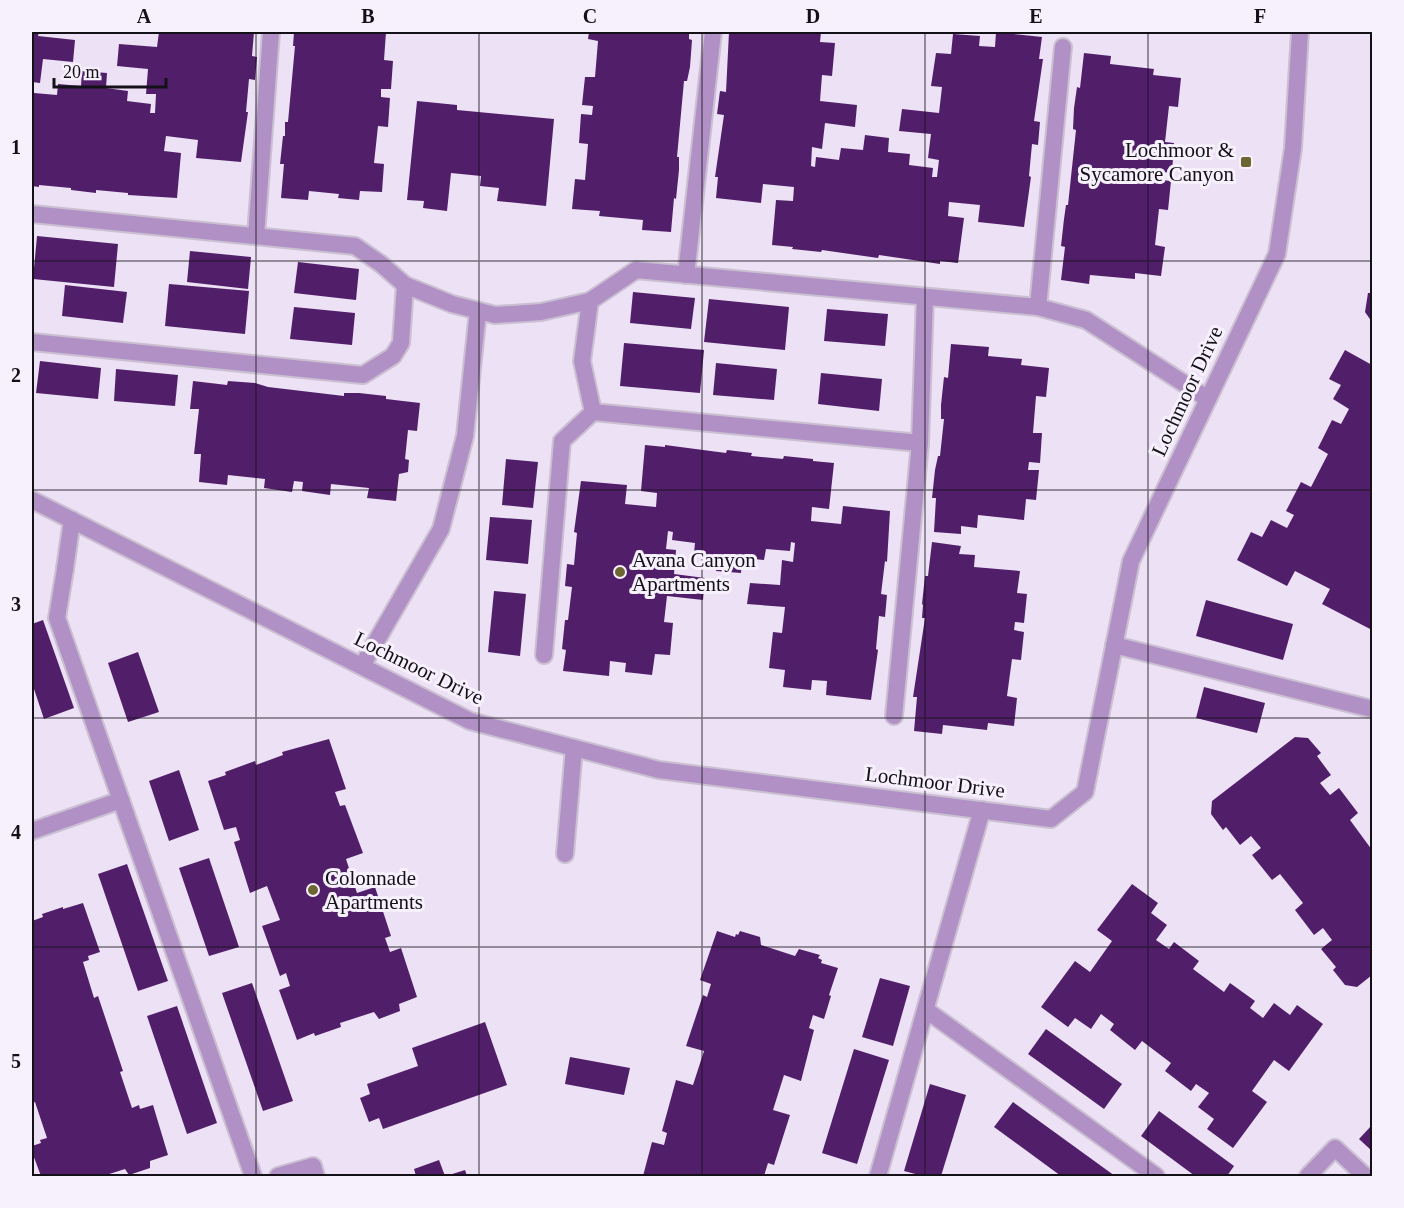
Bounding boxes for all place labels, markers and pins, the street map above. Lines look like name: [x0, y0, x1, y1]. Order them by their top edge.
place label: Lochmoor & Sycamore Canyon: [1079, 138, 1235, 186]
marker: Lochmoor & Sycamore Canyon: [1239, 155, 1253, 169]
place label: Avana Canyon Apartments: [632, 548, 756, 596]
marker: Avana Canyon Apartments: [613, 565, 627, 579]
place label: Colonnade Apartments: [325, 866, 423, 914]
marker: Colonnade Apartments: [306, 883, 320, 897]

